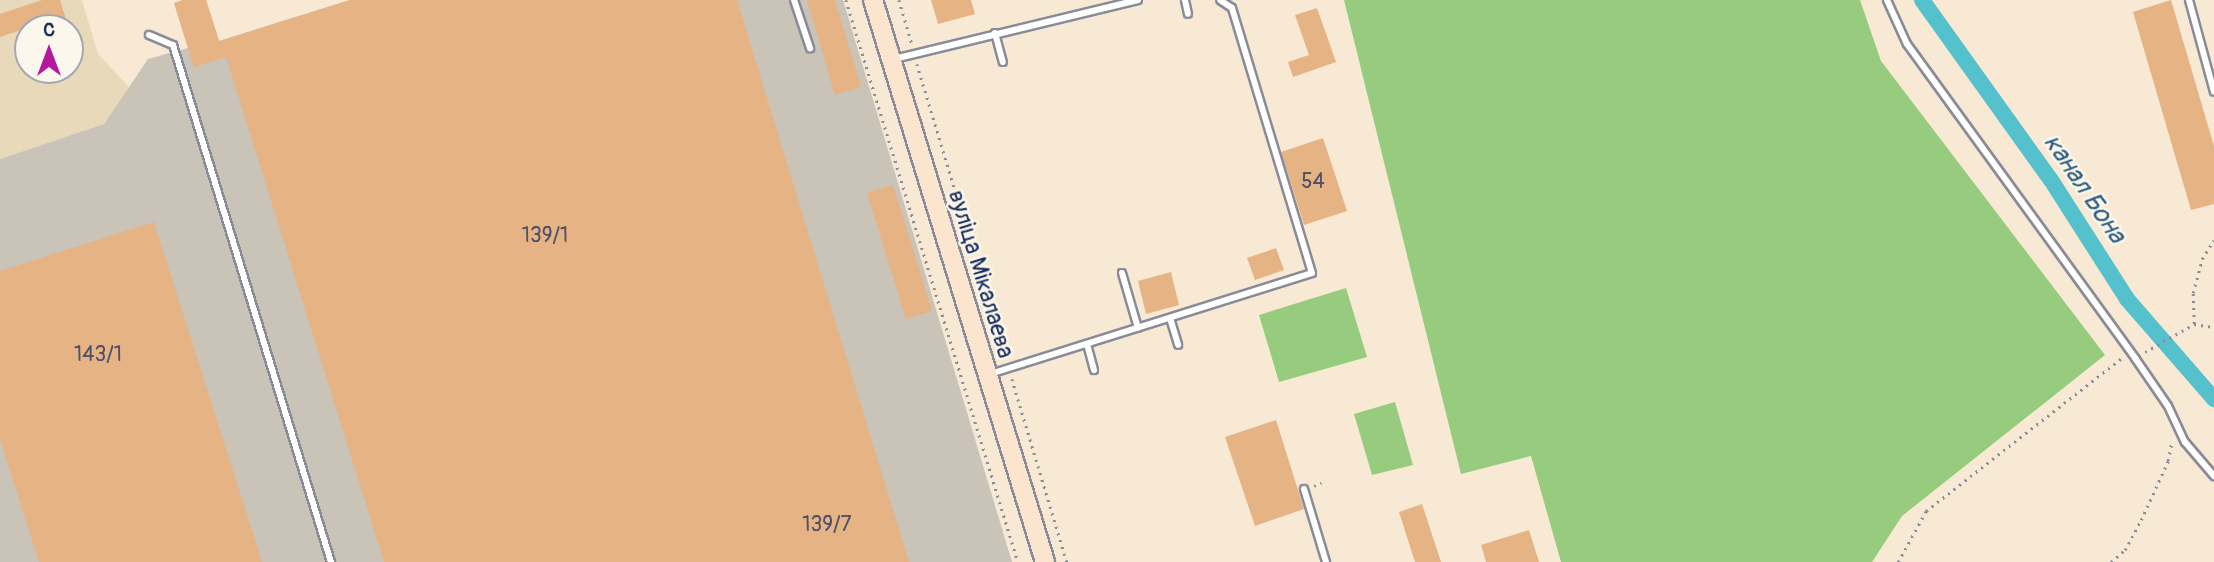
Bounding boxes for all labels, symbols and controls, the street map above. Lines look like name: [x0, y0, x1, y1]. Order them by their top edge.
north arrow: [14, 14, 84, 84]
text: С: [43, 18, 55, 42]
water label: канал Бона: [2036, 129, 2132, 249]
house number: 54: [1301, 169, 1325, 195]
street label: вуліца Мікалаева: [942, 187, 1020, 361]
house number: 139/1: [522, 223, 568, 249]
house number: 143/1: [74, 342, 122, 368]
house number: 139/7: [802, 512, 852, 538]

